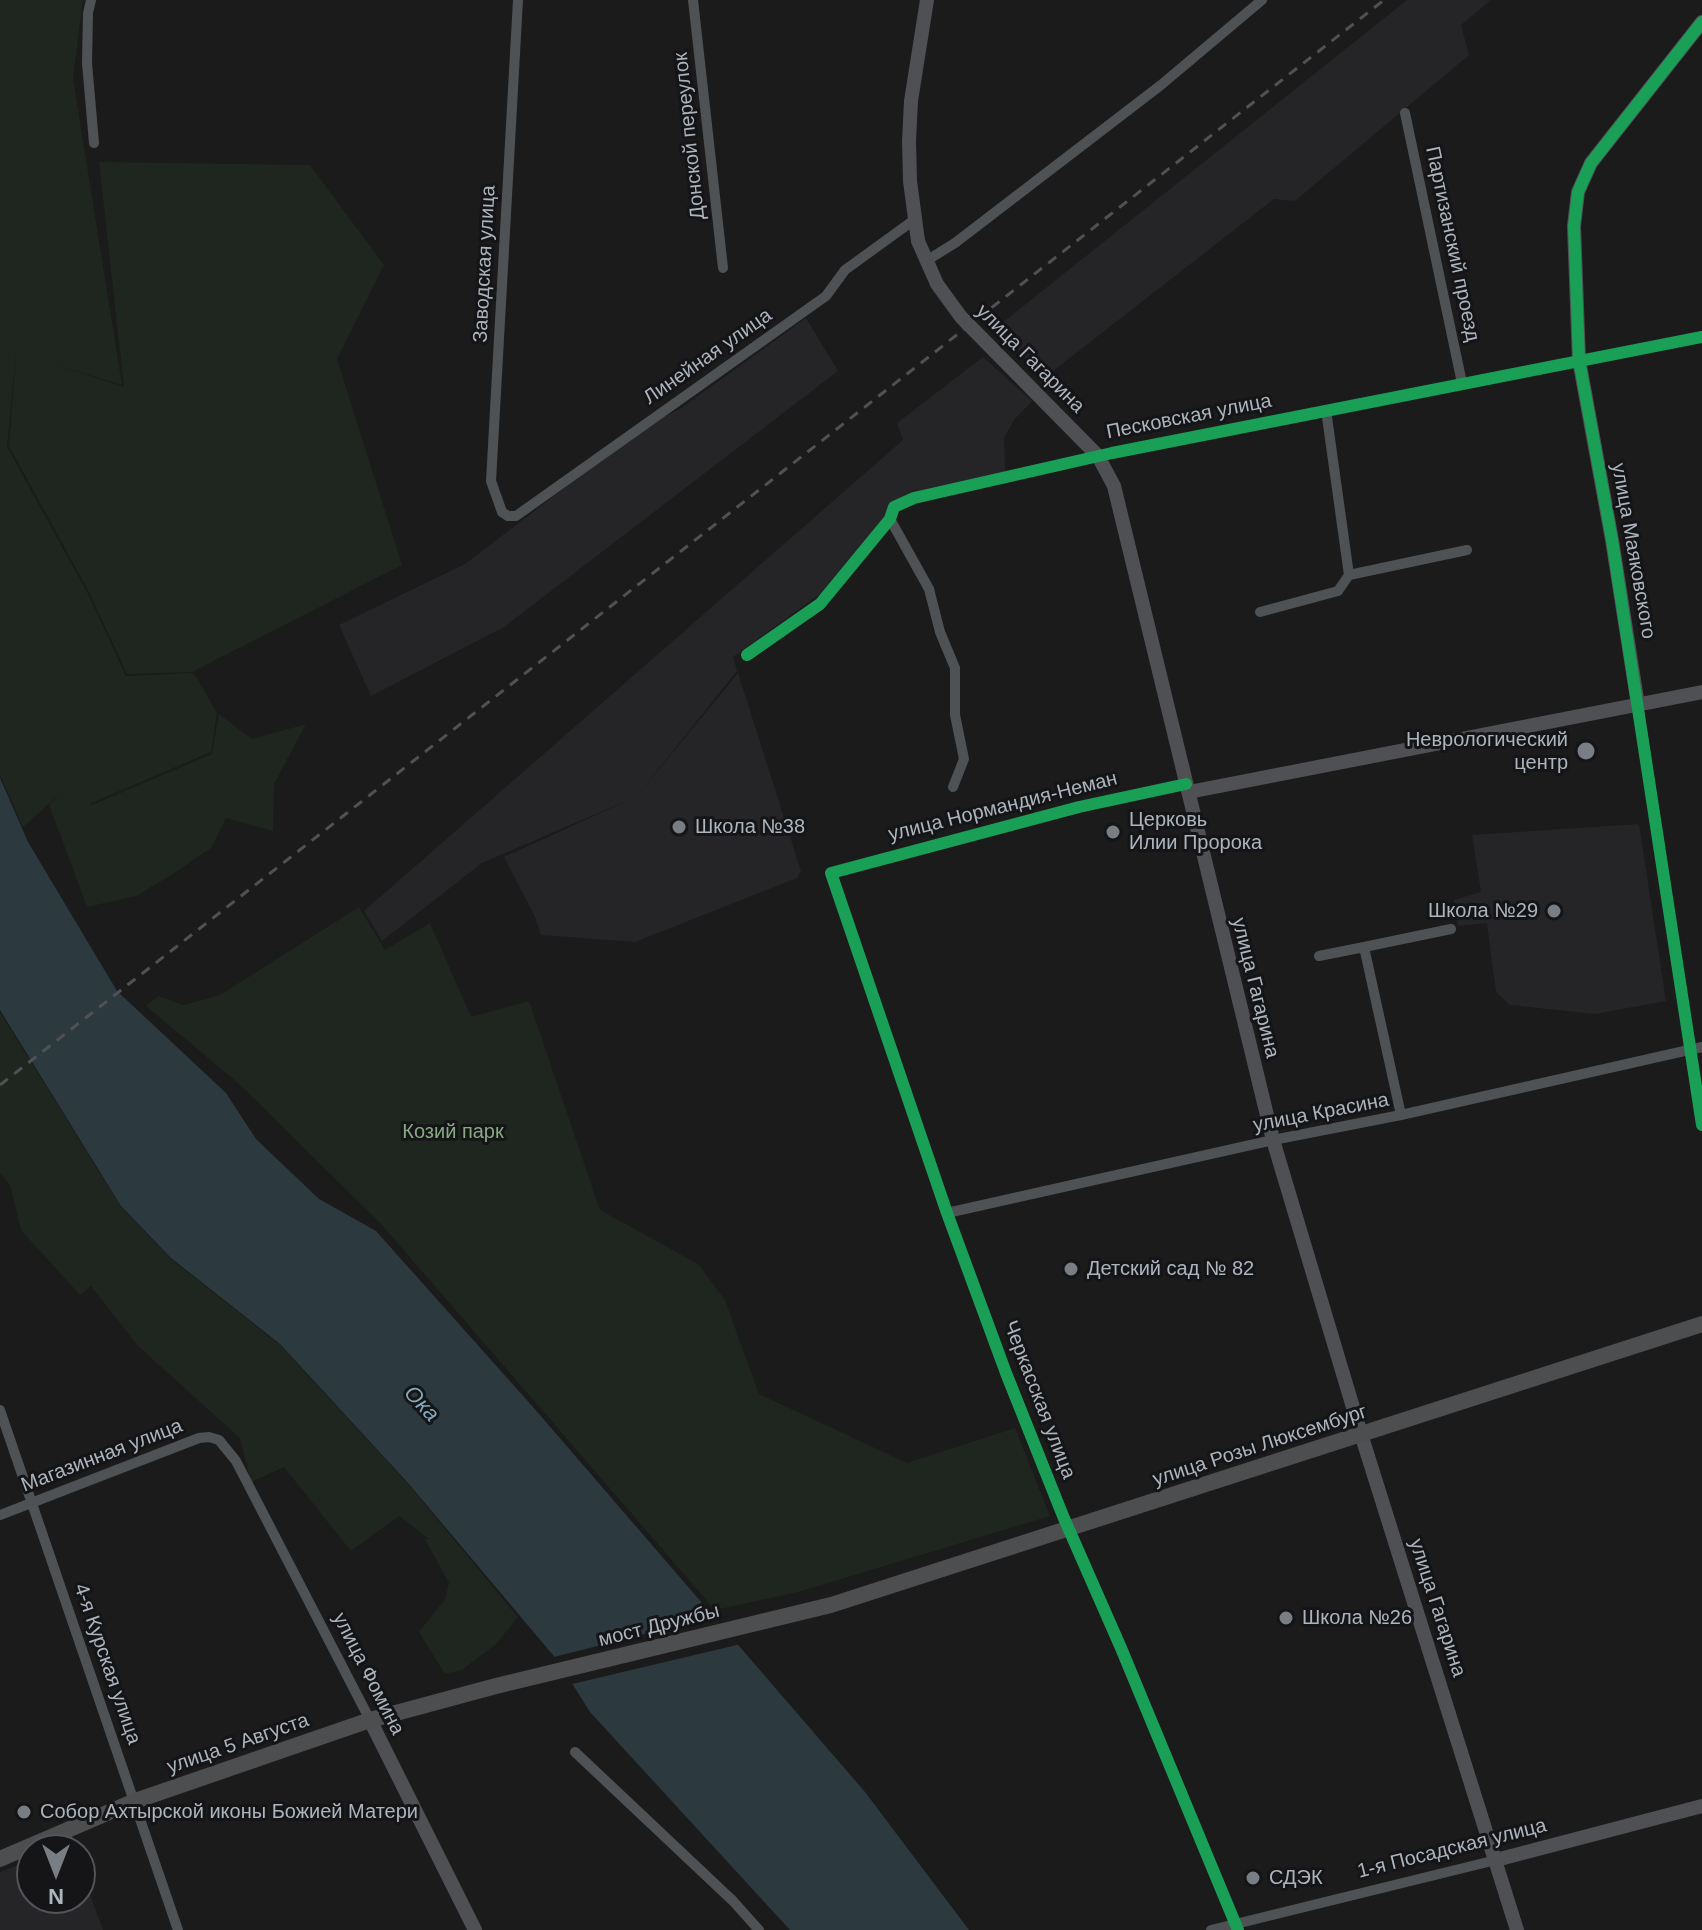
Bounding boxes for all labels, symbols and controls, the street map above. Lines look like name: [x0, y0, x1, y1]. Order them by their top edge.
street label: Донской переулок: [669, 51, 711, 221]
street label: Партизанский проезд: [1420, 144, 1484, 344]
street label: Заводская улица: [469, 185, 501, 343]
street label: улица Гагарина: [971, 300, 1089, 418]
street label: Линейная улица: [639, 304, 777, 410]
street label: Песковская улица: [1104, 389, 1274, 445]
street label: улица Маяковского: [1606, 461, 1660, 641]
place label: Неврологический центр: [1406, 728, 1568, 775]
marker: Неврологический центр: [1575, 740, 1597, 762]
street label: улица Нормандия-Неман: [886, 767, 1120, 847]
place label: Церковь Илии Пророка: [1129, 808, 1262, 855]
place label: Школа №38: [695, 815, 805, 839]
marker: Школа №38: [670, 818, 688, 836]
marker: Церковь Илии Пророка: [1104, 823, 1122, 841]
place label: Школа №29: [1428, 899, 1538, 923]
marker: Школа №29: [1545, 902, 1563, 920]
street label: улица Гагарина: [1226, 915, 1284, 1061]
street label: улица Красина: [1251, 1088, 1391, 1138]
park label: Козий парк: [402, 1120, 504, 1144]
place label: Детский сад № 82: [1087, 1257, 1254, 1281]
marker: Детский сад № 82: [1062, 1260, 1080, 1278]
street label: Черкасская улица: [998, 1317, 1080, 1483]
water label: Ока: [398, 1380, 444, 1428]
street label: улица Розы Люксембург: [1150, 1400, 1370, 1492]
street label: Магазинная улица: [18, 1414, 186, 1498]
street label: улица Гагарина: [1403, 1536, 1471, 1680]
street label: 4-я Курская улица: [68, 1580, 146, 1748]
street label: мост Дружбы: [596, 1599, 722, 1653]
place label: Школа №26: [1302, 1606, 1412, 1630]
street label: улица Фомина: [327, 1609, 409, 1739]
marker: Школа №26: [1277, 1609, 1295, 1627]
street label: улица 5 Августа: [164, 1709, 312, 1779]
place label: Собор Ахтырской иконы Божией Матери: [40, 1800, 418, 1824]
marker: Собор Ахтырской иконы Божией Матери: [15, 1803, 33, 1821]
street label: 1-я Посадская улица: [1355, 1814, 1549, 1884]
north arrow: [16, 1834, 96, 1914]
place label: СДЭК: [1269, 1866, 1323, 1890]
marker: СДЭК: [1244, 1869, 1262, 1887]
text: N: [48, 1884, 64, 1909]

